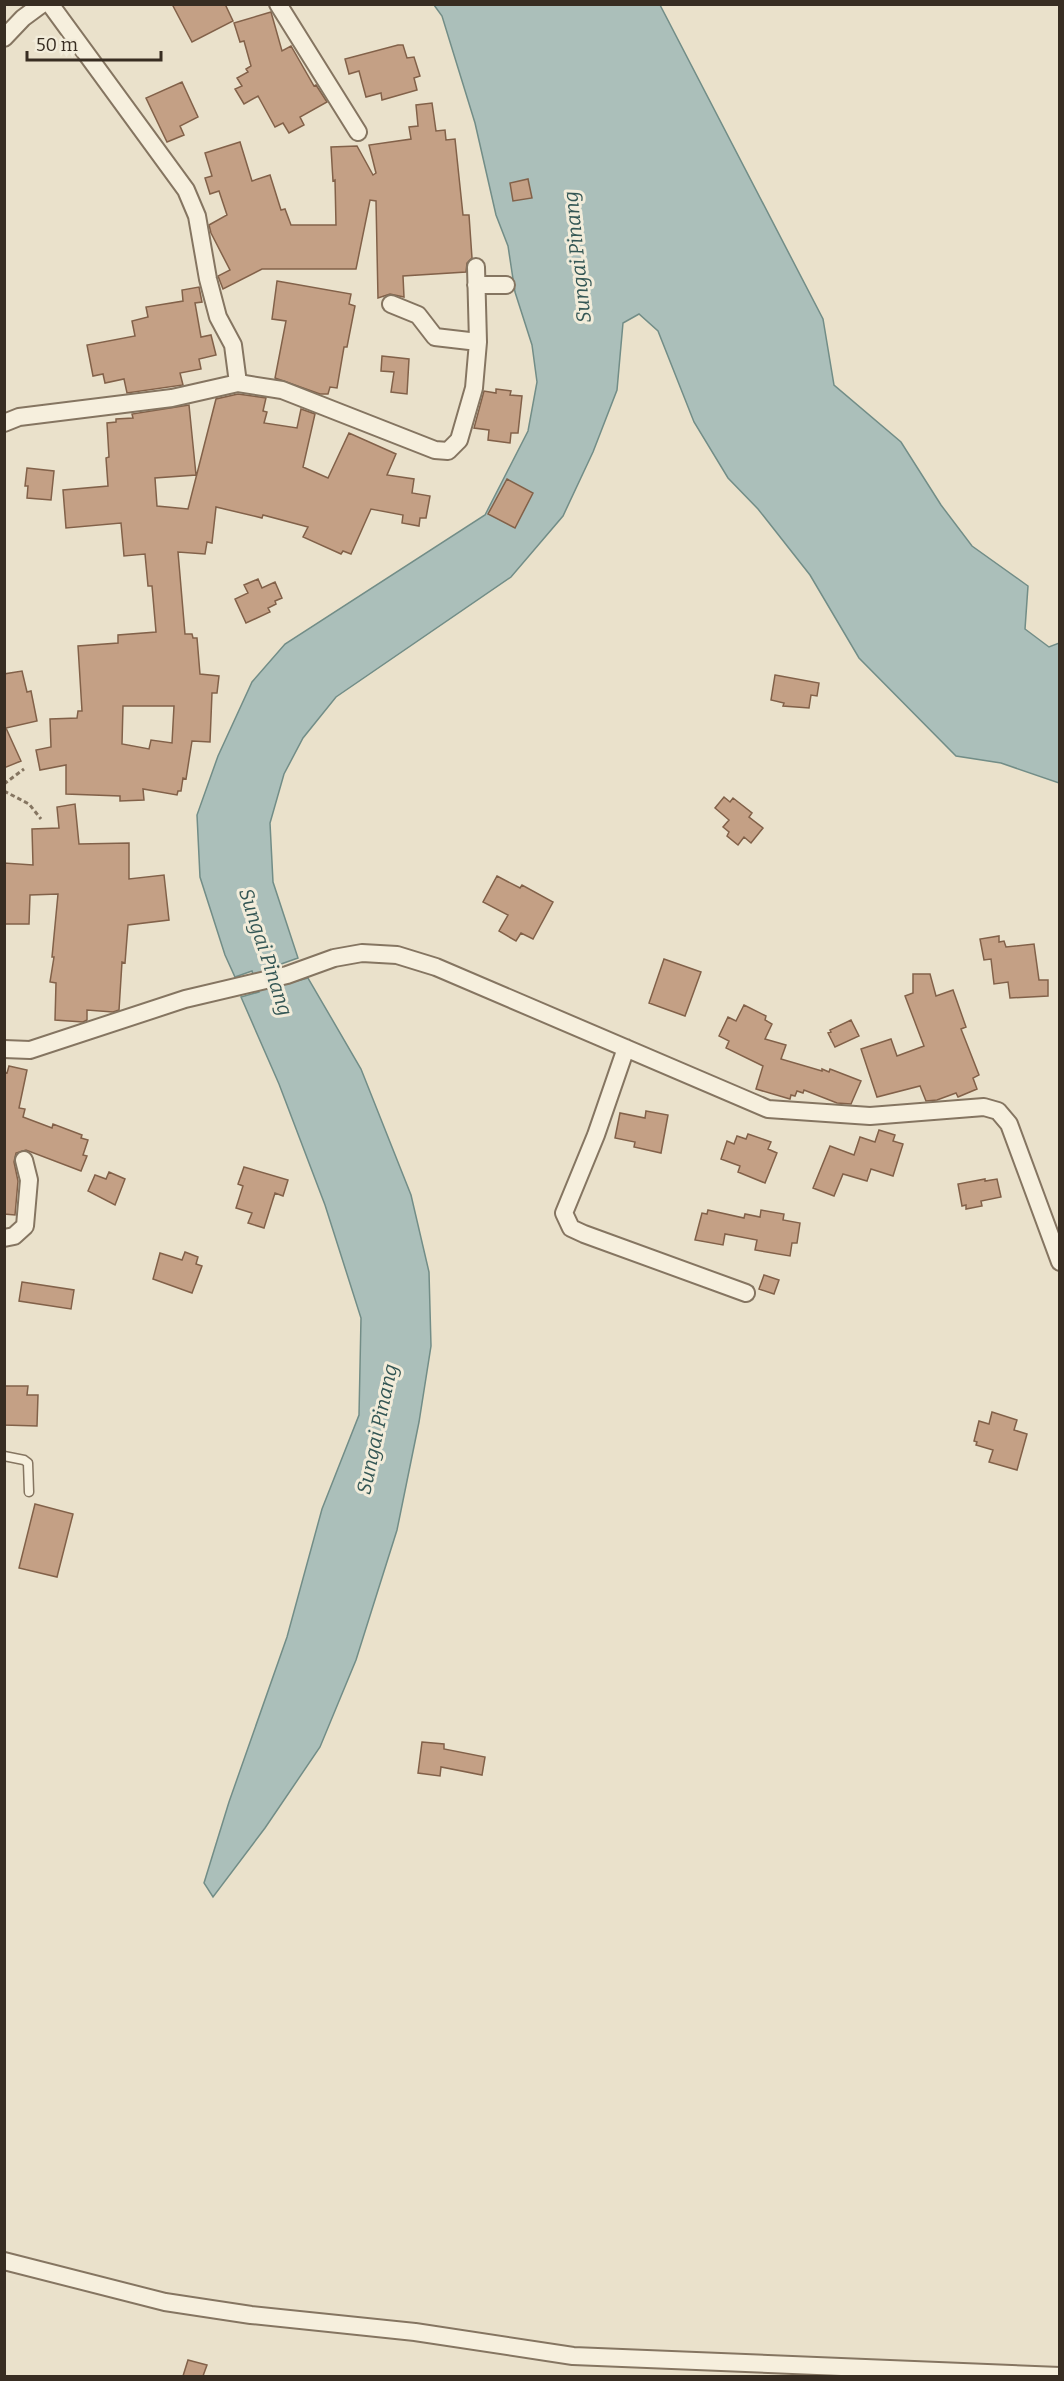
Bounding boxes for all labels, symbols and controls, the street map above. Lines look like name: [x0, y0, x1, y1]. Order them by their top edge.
scale bar: [27, 24, 160, 62]
text: 50 m: [36, 34, 78, 56]
water label: Sungai Pinang: [558, 190, 596, 324]
water label: Sungai Pinang: [234, 885, 298, 1019]
water label: Sungai Pinang: [351, 1362, 403, 1496]

